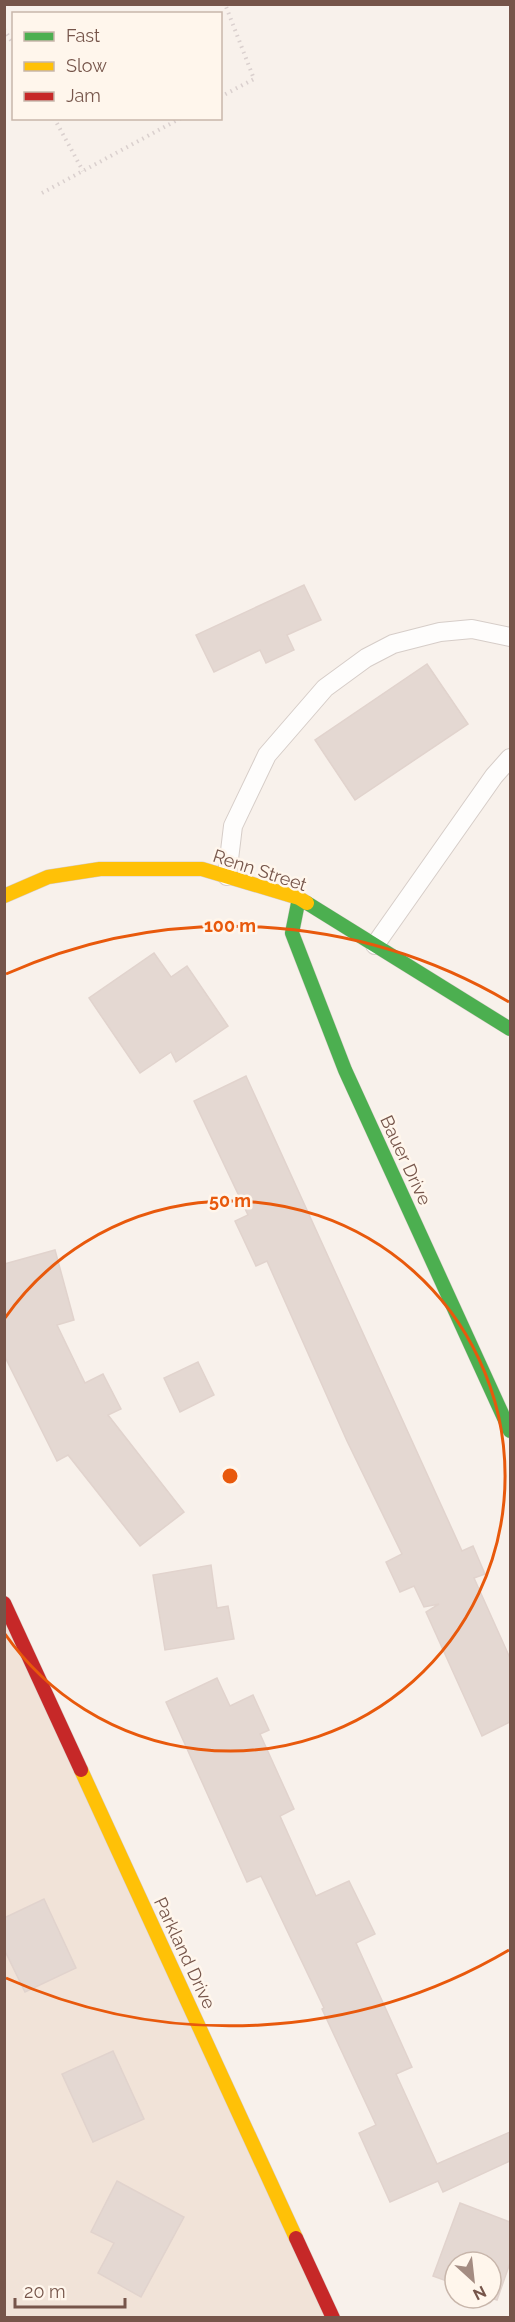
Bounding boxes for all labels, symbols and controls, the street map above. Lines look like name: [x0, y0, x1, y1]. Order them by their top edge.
legend: [12, 12, 222, 120]
text: Fast: [66, 25, 100, 46]
text: Slow: [66, 55, 107, 76]
text: Jam: [66, 85, 101, 106]
street label: Renn Street: [210, 845, 310, 895]
text: 100 m: [204, 915, 256, 936]
street label: Bauer Drive: [376, 1112, 436, 1209]
text: 50 m: [209, 1190, 251, 1211]
centre of rings: [220, 1466, 240, 1486]
street label: Parkland Drive: [150, 1894, 220, 2013]
north arrow: [443, 2250, 503, 2310]
scale bar: [15, 2271, 124, 2309]
text: 20 m: [24, 2281, 66, 2302]
text: N: [470, 2282, 489, 2304]

